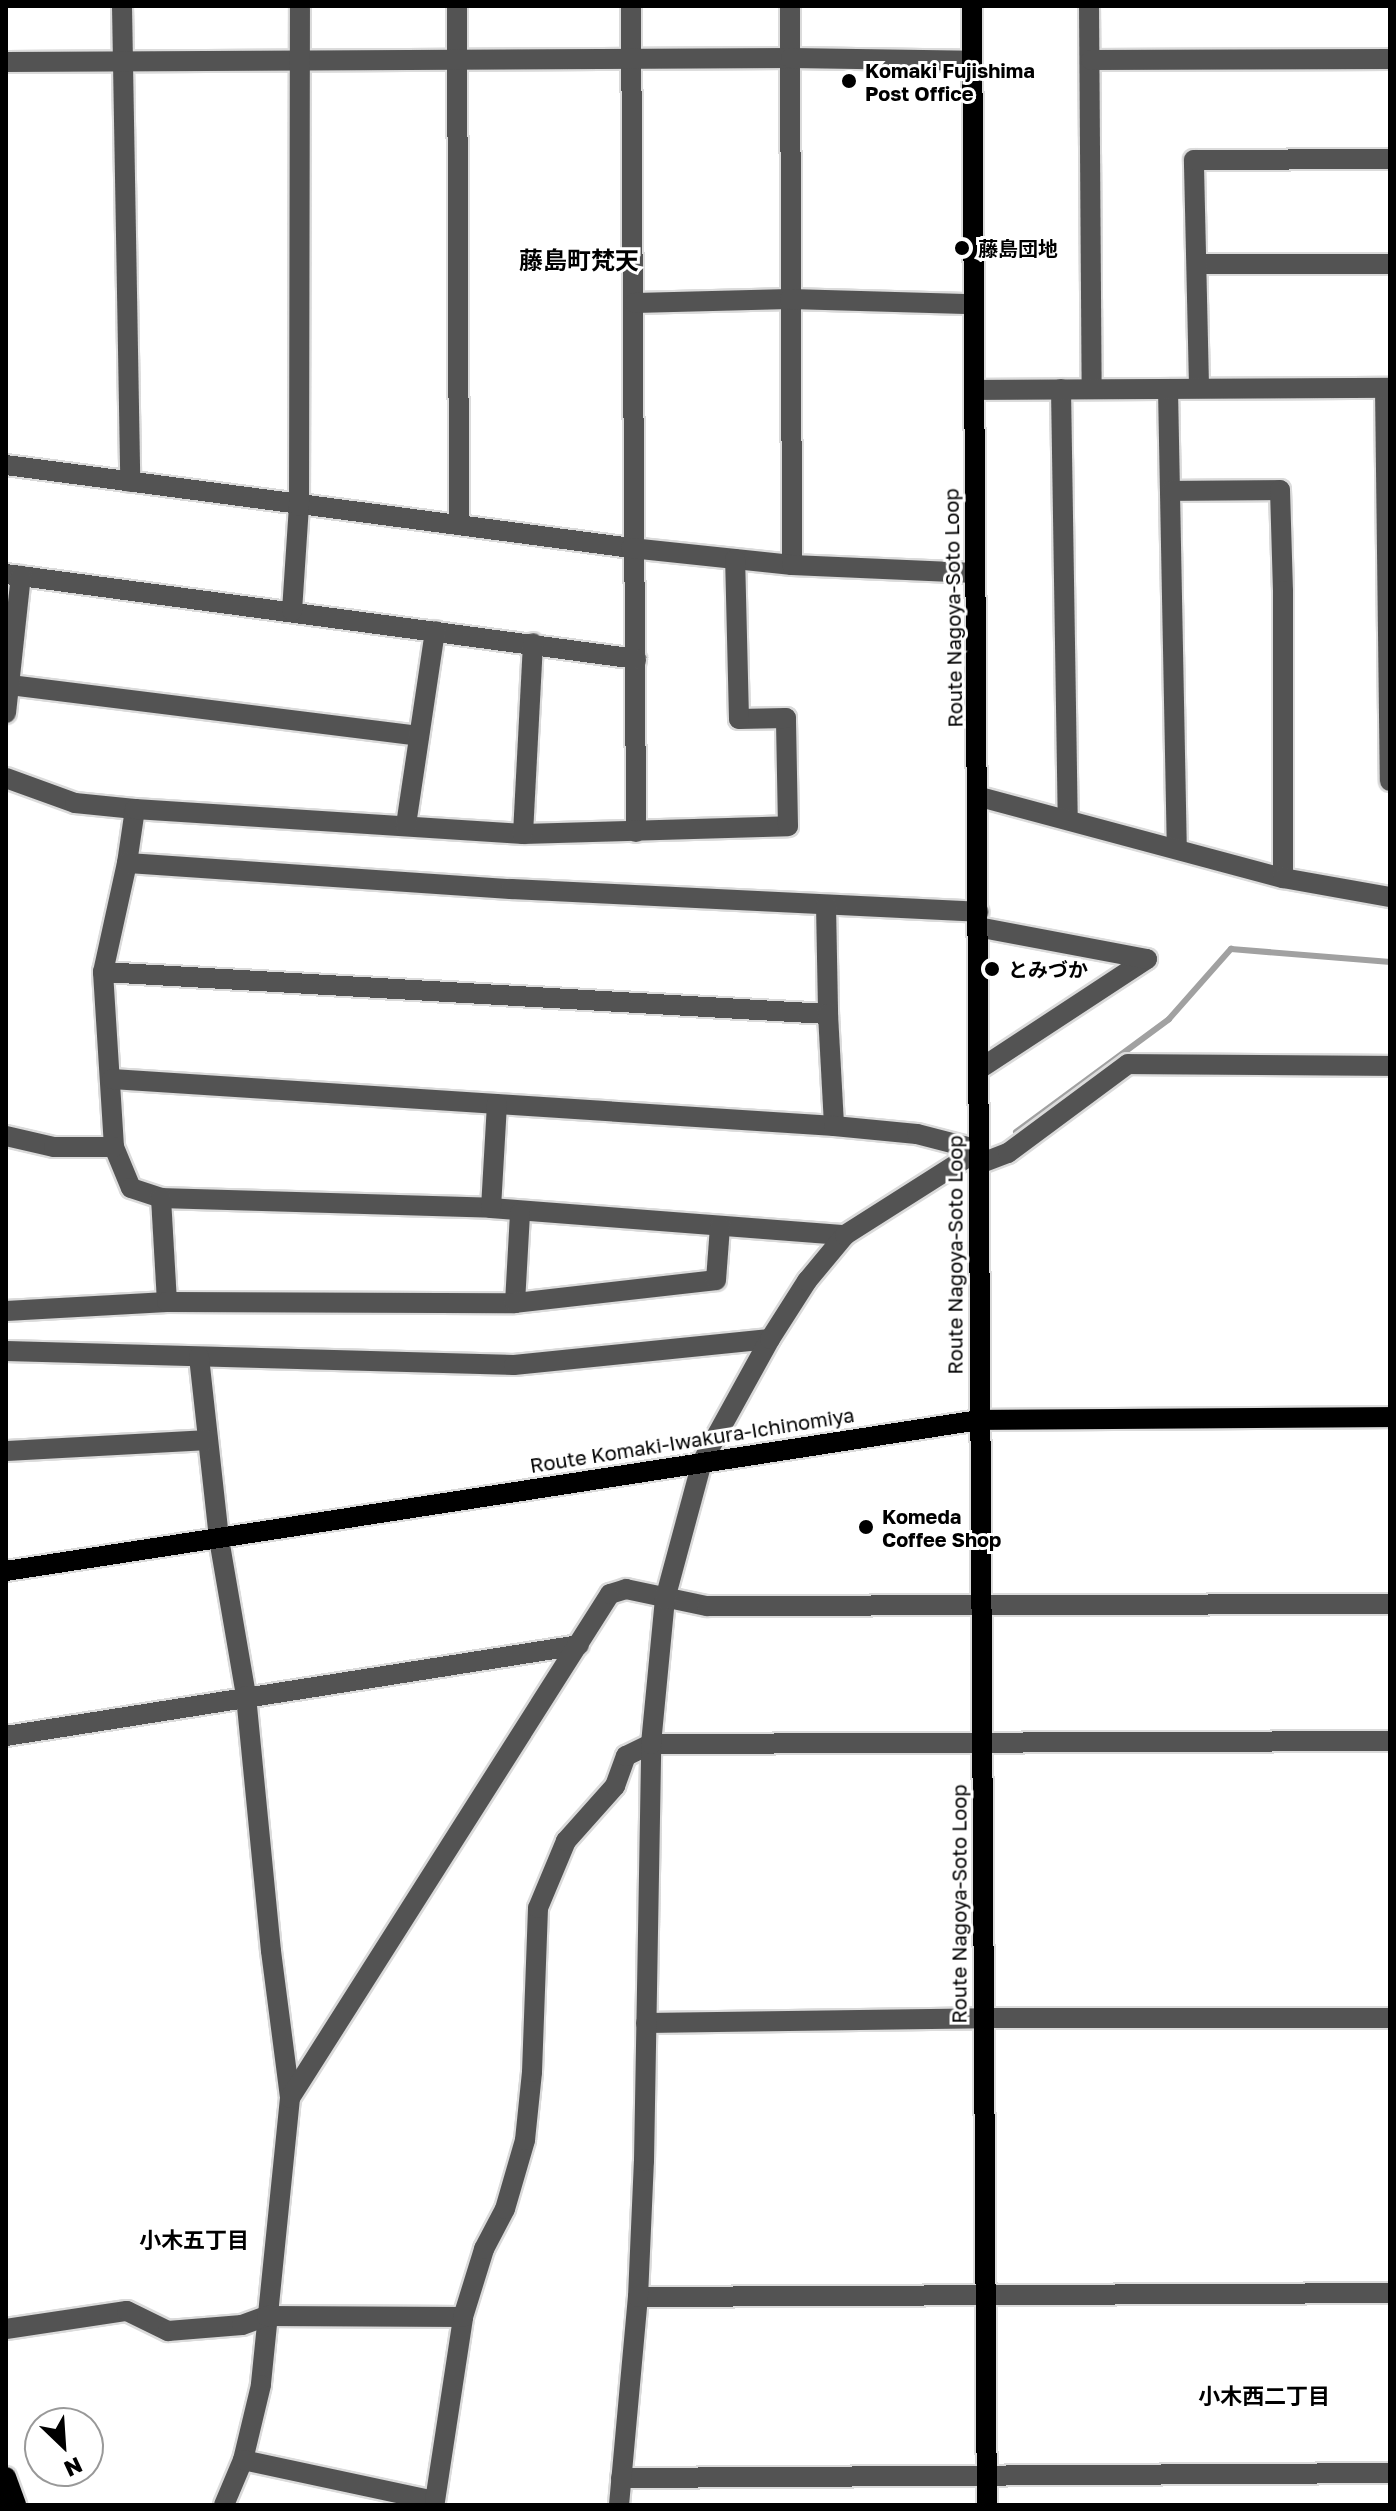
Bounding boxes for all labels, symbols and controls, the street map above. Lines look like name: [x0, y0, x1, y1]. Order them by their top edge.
place label: Komaki Fujishima Post Office: [865, 58, 1035, 105]
marker: Komaki Fujishima Post Office: [840, 72, 858, 90]
place label: 藤島団地: [978, 236, 1058, 260]
marker: 藤島団地: [953, 239, 971, 257]
district label: 藤島町梵天: [519, 246, 639, 274]
street label: Route Nagoya-Soto Loop: [939, 488, 967, 728]
place label: とみづか: [1008, 957, 1088, 981]
marker: とみづか: [983, 960, 1001, 978]
street label: Route Nagoya-Soto Loop: [943, 1135, 967, 1375]
street label: Route Komaki-Iwakura-Ichinomiya: [528, 1402, 856, 1478]
place label: Komeda Coffee Shop: [882, 1504, 1001, 1551]
marker: Komeda Coffee Shop: [857, 1518, 875, 1536]
street label: Route Nagoya-Soto Loop: [947, 1784, 971, 2024]
district label: 小木五丁目: [139, 2227, 249, 2253]
district label: 小木西二丁目: [1198, 2383, 1330, 2409]
north arrow: [24, 2407, 104, 2487]
text: N: [60, 2452, 87, 2483]

